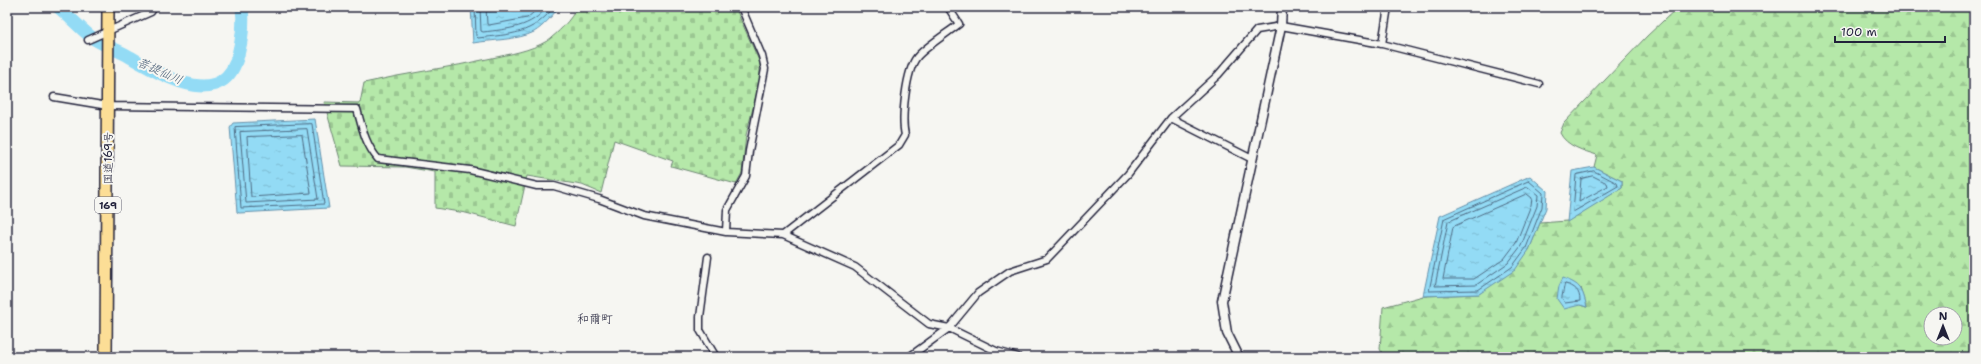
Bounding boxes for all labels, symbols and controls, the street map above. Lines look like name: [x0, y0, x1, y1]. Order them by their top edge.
scale bar: [1835, 18, 1945, 44]
text: 100 m: [1841, 24, 1877, 40]
water label: 菩提仙川: [135, 54, 185, 88]
street label: 国道169号: [101, 132, 116, 184]
road number: 169: [95, 197, 121, 213]
north arrow: [1923, 306, 1963, 346]
text: N: [1939, 309, 1948, 324]
district label: 和爾町: [577, 311, 613, 327]

